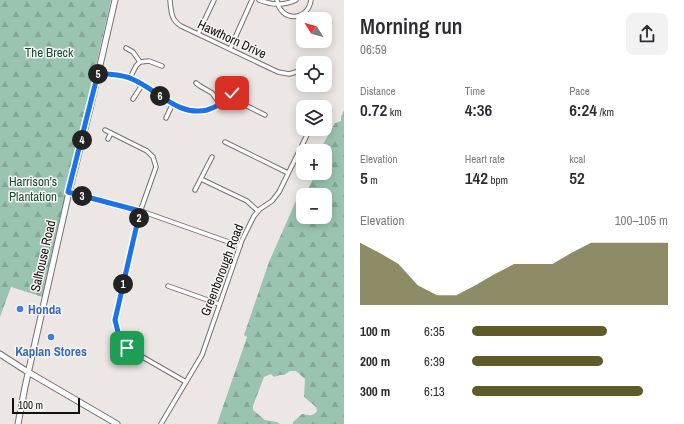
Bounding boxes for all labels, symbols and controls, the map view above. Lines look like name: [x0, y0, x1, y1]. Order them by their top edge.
text: Morning run: [360, 11, 463, 41]
north arrow: [296, 12, 332, 48]
map controls: [296, 12, 332, 224]
button: share: [626, 13, 668, 55]
street label: Hawthorn Drive: [195, 16, 269, 62]
text: 06:59: [360, 41, 387, 58]
park label: The Breck: [25, 44, 74, 61]
button: locate: [296, 56, 332, 92]
pin: 5: [88, 64, 108, 84]
text: 5: [95, 67, 101, 81]
pin: [215, 76, 249, 110]
icon: check: [221, 82, 243, 104]
text: Distance: [360, 84, 396, 98]
text: Time: [465, 84, 485, 98]
text: Pace: [569, 84, 590, 98]
pin: 6: [150, 86, 170, 106]
text: 6: [157, 89, 163, 103]
text: 0.72: [360, 98, 387, 121]
text: 4:36: [465, 98, 492, 121]
text: 6:24: [569, 98, 597, 121]
button: layers: [296, 100, 332, 136]
text: km: [387, 105, 402, 119]
text: /km: [597, 105, 614, 119]
pin: 4: [72, 130, 92, 150]
text: 4: [79, 133, 85, 147]
button: +: [296, 144, 332, 180]
text: Elevation: [360, 152, 398, 166]
text: Heart rate: [465, 152, 505, 166]
text: kcal: [569, 152, 585, 166]
text: 5: [360, 166, 368, 189]
text: 142: [465, 166, 488, 189]
text: 52: [569, 166, 585, 189]
park label: Harrison's Plantation: [9, 173, 57, 205]
text: m: [368, 173, 378, 187]
text: bpm: [488, 173, 508, 187]
pin: 3: [72, 186, 92, 206]
button: −: [296, 188, 332, 224]
text: 3: [79, 189, 85, 203]
pin: 2: [129, 208, 149, 228]
text: 2: [136, 211, 142, 225]
text: Elevation: [360, 212, 404, 229]
text: 100–105 m: [615, 212, 668, 229]
street label: Salhouse Road: [27, 219, 59, 293]
street label: Greenborough Road: [197, 222, 247, 318]
pin: 1: [113, 274, 133, 294]
text: 1: [120, 277, 126, 291]
place label: Honda: [28, 301, 61, 318]
marker: Honda: [15, 304, 25, 314]
text: 100 m: [360, 323, 390, 340]
text: 6:35: [424, 323, 445, 340]
pin: [110, 331, 144, 365]
marker: Kaplan Stores: [46, 332, 56, 342]
icon: arrive: [116, 337, 138, 359]
place label: Kaplan Stores: [15, 343, 87, 360]
text: 200 m: [360, 353, 390, 370]
text: 6:39: [424, 353, 445, 370]
text: 300 m: [360, 383, 390, 400]
text: 6:13: [424, 383, 445, 400]
scale bar: [12, 396, 80, 415]
text: 100 m: [18, 398, 43, 412]

